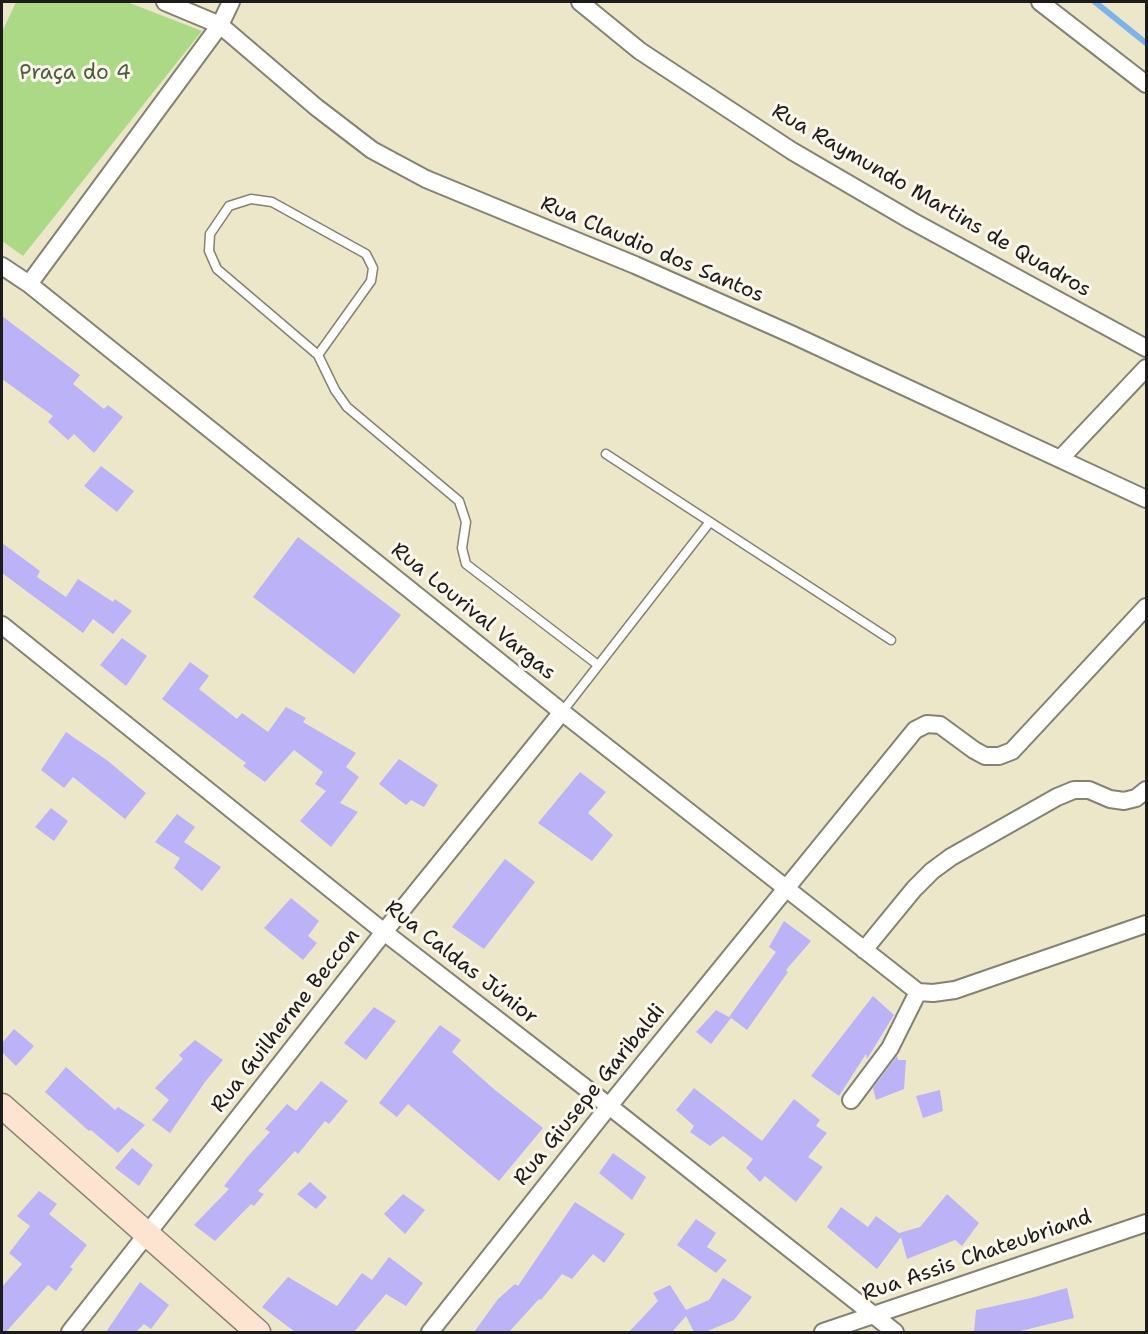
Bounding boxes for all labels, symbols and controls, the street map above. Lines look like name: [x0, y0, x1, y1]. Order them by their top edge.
park label: Praça do 4: [19, 61, 131, 87]
street label: Rua Raymundo Martins de Quadros: [767, 99, 1095, 303]
street label: Rua Claudio dos Santos: [536, 191, 768, 309]
street label: Rua Lourival Vargas: [386, 538, 560, 686]
street label: Rua Caldas Júnior: [380, 896, 542, 1030]
street label: Rua Guilherme Beccon: [206, 924, 366, 1118]
street label: Rua Giusepe Garibaldi: [509, 999, 671, 1191]
street label: Rua Assis Chateubriand: [859, 1205, 1095, 1307]

